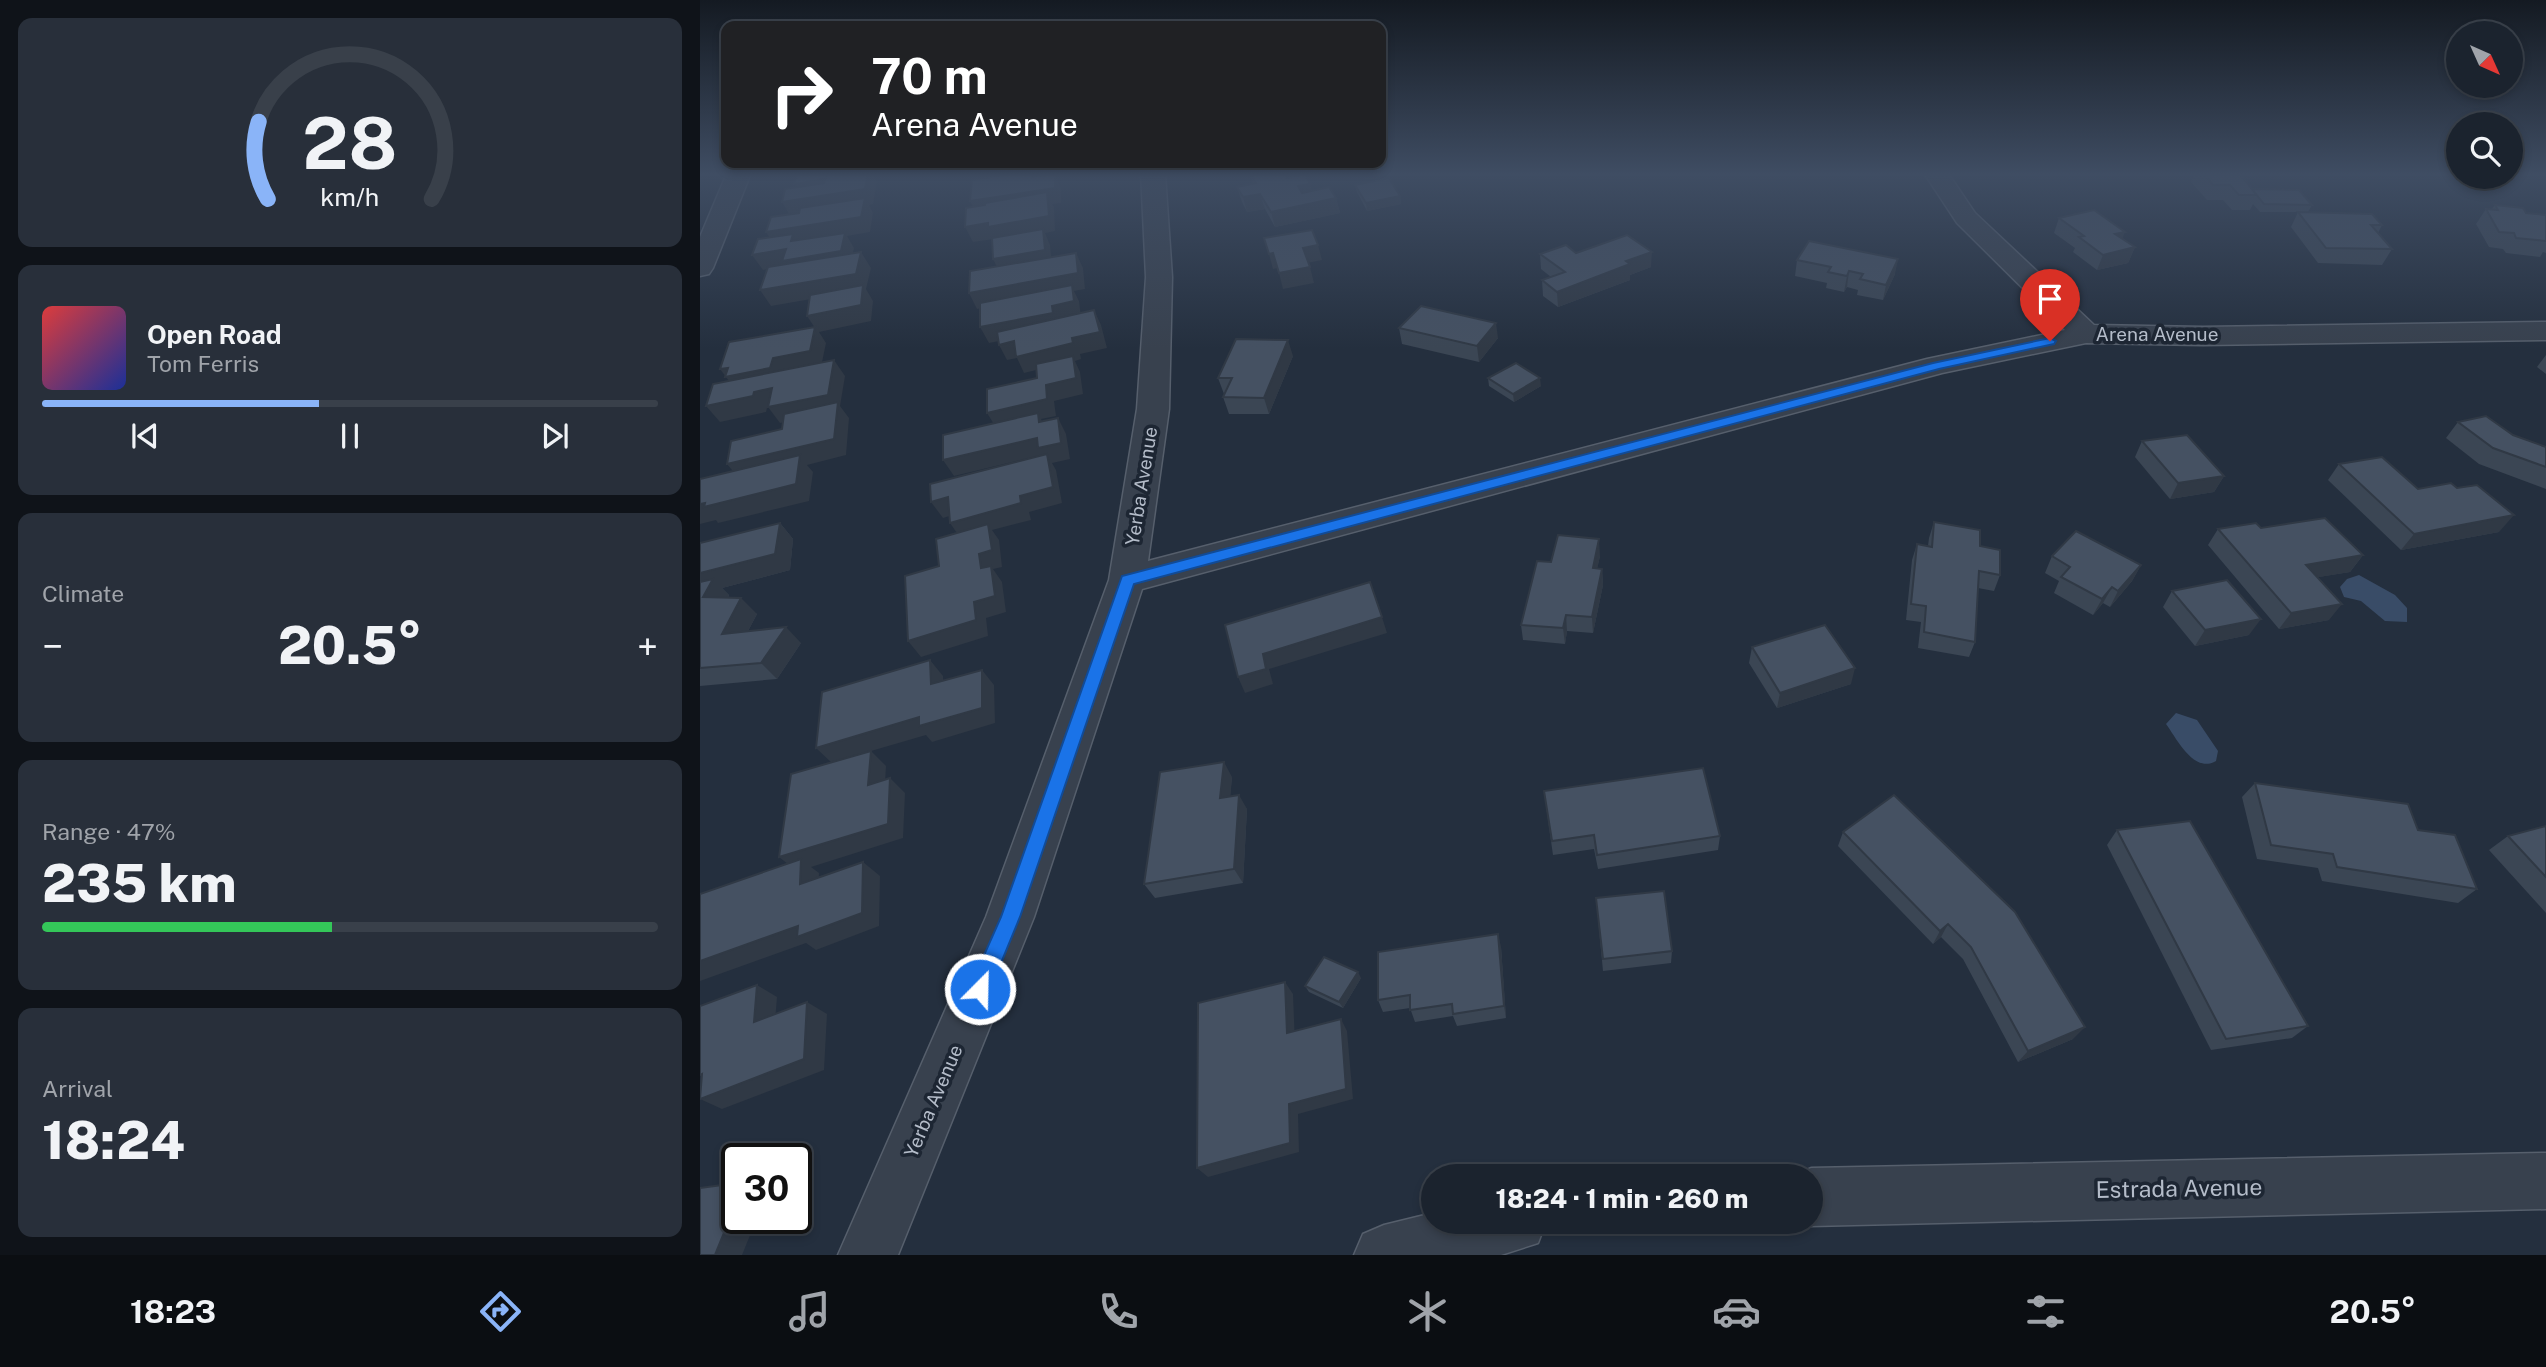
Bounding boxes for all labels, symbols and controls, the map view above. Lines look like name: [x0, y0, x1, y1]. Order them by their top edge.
north arrow: [2446, 21, 2524, 98]
map controls: [2446, 21, 2523, 189]
text: 70 m: [871, 47, 988, 105]
icon: right: [756, 49, 847, 140]
text: 28: [302, 100, 398, 185]
text: Arena Avenue: [871, 106, 1078, 143]
button: search: [2446, 112, 2523, 189]
text: km/h: [321, 182, 379, 212]
pin: [2020, 269, 2080, 341]
icon: arrive: [2031, 280, 2069, 318]
text: Open Road: [147, 319, 282, 350]
street label: Arena Avenue: [2096, 323, 2218, 345]
text: Tom Ferris: [147, 350, 259, 377]
icon: previous: [126, 417, 164, 455]
icon: pause: [331, 417, 369, 455]
icon: next: [536, 417, 574, 455]
street label: Yerba Avenue: [1121, 425, 1161, 547]
text: Climate: [42, 580, 124, 607]
text: 20.5°: [278, 615, 422, 676]
text: −: [42, 624, 63, 669]
text: +: [637, 624, 658, 669]
text: Range · 47%: [42, 818, 176, 845]
text: 235 km: [42, 853, 236, 914]
position arrow: [943, 952, 1017, 1026]
street label: Yerba Avenue: [899, 1041, 967, 1161]
text: Arrival: [42, 1075, 113, 1102]
text: 18:24: [42, 1110, 185, 1171]
speed limit sign: 30: [721, 1143, 812, 1234]
street label: Estrada Avenue: [2095, 1173, 2263, 1203]
text: 18:24 · 1 min · 260 m: [1496, 1183, 1748, 1214]
icon: directions: [476, 1287, 525, 1336]
icon: music: [785, 1287, 834, 1336]
icon: phone: [1094, 1287, 1143, 1336]
icon: climate: [1403, 1287, 1452, 1336]
icon: car: [1712, 1287, 1761, 1336]
icon: filters: [2021, 1287, 2070, 1336]
text: 18:23: [130, 1293, 216, 1330]
text: 20.5°: [2330, 1293, 2416, 1330]

